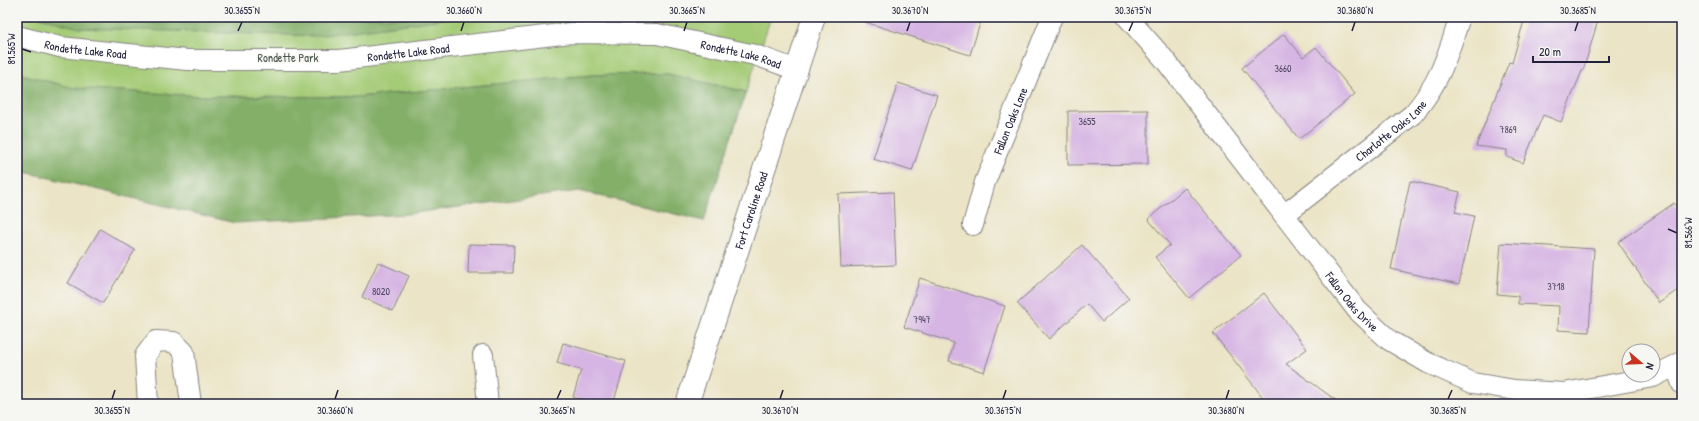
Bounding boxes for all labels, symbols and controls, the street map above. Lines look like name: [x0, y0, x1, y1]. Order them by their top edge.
text: 30.3655°N: [224, 4, 260, 17]
text: 30.3660°N: [446, 4, 482, 17]
text: 30.3665°N: [669, 4, 705, 17]
text: 30.3670°N: [892, 4, 928, 17]
text: 30.3675°N: [1115, 4, 1151, 17]
text: 30.3680°N: [1337, 4, 1373, 17]
text: 30.3685°N: [1560, 4, 1596, 17]
text: 81.565°W: [5, 33, 18, 65]
street label: Rondette Lake Road: [43, 35, 128, 62]
street label: Rondette Lake Road: [699, 35, 784, 72]
scale bar: [1533, 38, 1609, 64]
street label: Rondette Lake Road: [367, 39, 451, 65]
text: 20 m: [1539, 43, 1561, 60]
park label: Rondette Park: [257, 49, 319, 66]
house number: 3660: [1275, 62, 1292, 75]
street label: Fallon Oaks Lane: [988, 84, 1031, 157]
street label: Charlotte Oaks Lane: [1351, 96, 1430, 165]
house number: 3655: [1079, 115, 1096, 128]
house number: 7869: [1500, 123, 1517, 136]
street label: Fort Caroline Road: [730, 169, 771, 252]
text: 81.566°W: [1682, 217, 1695, 248]
street label: Fallon Oaks Drive: [1321, 267, 1383, 335]
house number: 3718: [1547, 280, 1565, 293]
house number: 8020: [372, 285, 390, 298]
house number: 7947: [913, 313, 931, 326]
north arrow: [1621, 343, 1661, 383]
text: N: [1643, 361, 1658, 371]
text: 30.3655°N: [94, 404, 130, 417]
text: 30.3660°N: [317, 404, 353, 417]
text: 30.3665°N: [539, 404, 575, 417]
text: 30.3670°N: [762, 404, 798, 417]
text: 30.3675°N: [985, 404, 1021, 417]
text: 30.3680°N: [1208, 404, 1244, 417]
text: 30.3685°N: [1430, 404, 1466, 417]

